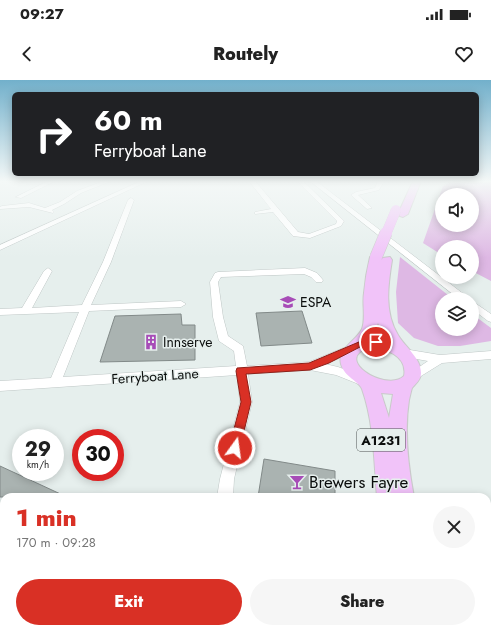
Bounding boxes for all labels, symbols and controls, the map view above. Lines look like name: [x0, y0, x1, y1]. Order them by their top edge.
text: 09:27: [20, 3, 64, 25]
text: Routely: [213, 41, 278, 67]
icon: back: [16, 43, 38, 65]
icon: heart: [453, 43, 475, 65]
text: 60 m: [94, 100, 163, 141]
icon: right: [28, 108, 80, 160]
text: Ferryboat Lane: [94, 138, 206, 164]
map controls: [435, 188, 479, 336]
button: sound: [435, 188, 479, 232]
button: search: [435, 240, 479, 284]
place label: ESPA: [300, 292, 332, 312]
button: layers: [435, 292, 479, 336]
school or university icon: ESPA: [279, 293, 297, 311]
pin: [359, 325, 393, 359]
icon: arrive: [365, 331, 387, 353]
place label: Innserve: [163, 332, 212, 352]
building icon: Innserve: [142, 333, 160, 351]
street label: Ferryboat Lane: [111, 363, 199, 389]
position arrow: [214, 427, 256, 469]
speed limit sign: 30: [72, 429, 124, 481]
road number: A1231: [357, 429, 405, 451]
text: 29: [25, 435, 51, 464]
text: km/h: [27, 457, 49, 472]
place label: Brewers Fayre: [309, 470, 409, 494]
bar icon: Brewers Fayre: [288, 473, 306, 491]
text: 1 min: [16, 500, 77, 535]
button: close: [433, 506, 475, 548]
text: 170 m · 09:28: [16, 533, 96, 552]
button: Exit: [16, 579, 242, 625]
button: Share: [250, 579, 475, 625]

